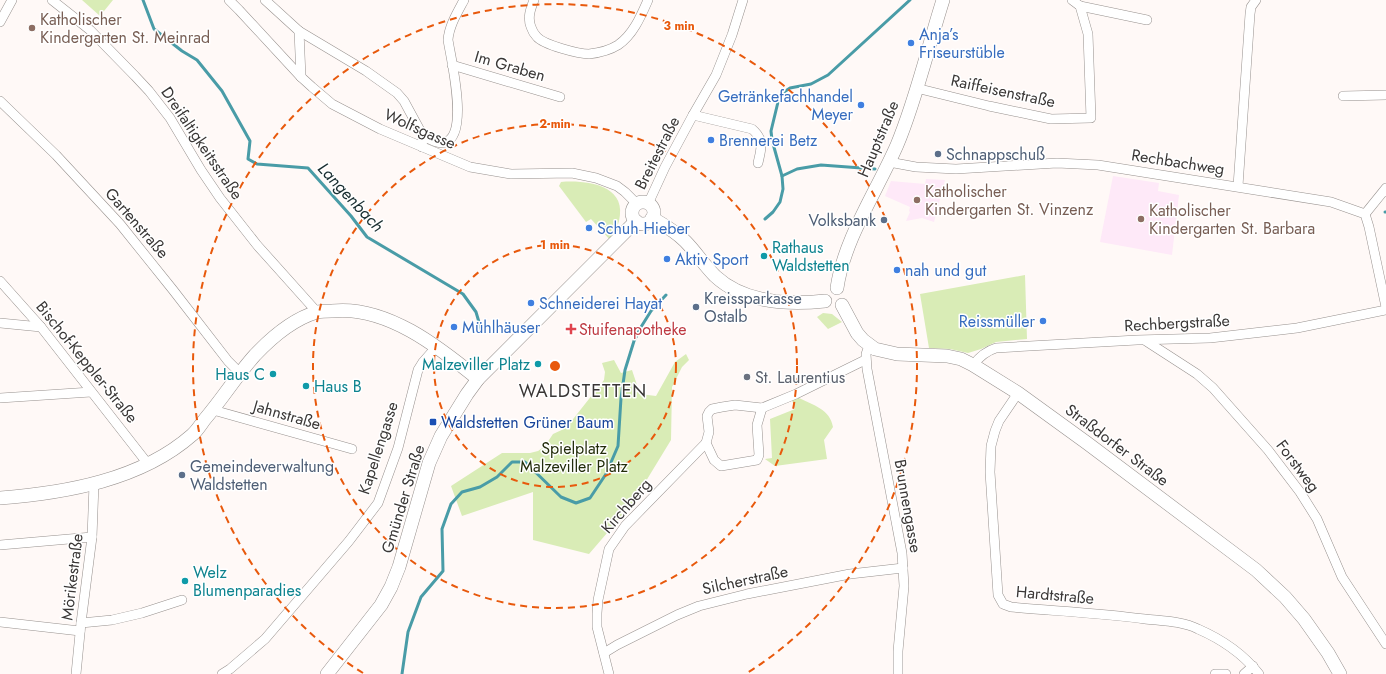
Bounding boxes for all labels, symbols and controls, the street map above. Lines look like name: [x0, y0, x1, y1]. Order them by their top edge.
place label: Katholischer Kindergarten St. Meinrad: [40, 8, 210, 49]
text: 3 min: [663, 17, 695, 35]
marker: Katholischer Kindergarten St. Meinrad: [27, 23, 37, 33]
place label: Anja’s Friseurstüble: [919, 23, 1005, 64]
marker: Anja’s Friseurstüble: [906, 38, 916, 48]
street label: Im Graben: [472, 45, 548, 87]
street label: Raiffeisenstraße: [949, 69, 1057, 113]
street label: Dreifaltigkeitsstraße: [156, 82, 248, 204]
place label: Getränkefachhandel Meyer: [718, 85, 854, 126]
street label: Hauptstraße: [852, 97, 904, 181]
marker: Getränkefachhandel Meyer: [856, 100, 866, 110]
street label: Wolfsgasse: [381, 103, 459, 155]
street label: Breitestraße: [629, 112, 685, 194]
text: 2 min: [539, 115, 571, 133]
place label: Brennerei Betz: [719, 129, 818, 152]
marker: Brennerei Betz: [706, 135, 716, 145]
place label: Schnappschuß: [946, 143, 1045, 166]
street label: Rechbachweg: [1130, 143, 1226, 181]
marker: Schnappschuß: [933, 149, 943, 159]
water label: Langenbach: [312, 157, 390, 237]
place label: Katholischer Kindergarten St. Vinzenz: [925, 180, 1094, 221]
street label: Gartenstraße: [100, 183, 174, 263]
marker: Katholischer Kindergarten St. Vinzenz: [912, 195, 922, 205]
place label: Katholischer Kindergarten St. Barbara: [1149, 199, 1315, 240]
place label: Volksbank: [809, 209, 877, 232]
marker: Katholischer Kindergarten St. Barbara: [1136, 214, 1146, 224]
marker: Volksbank: [879, 215, 889, 225]
place label: Schuh Hieber: [597, 217, 691, 240]
marker: Schuh Hieber: [584, 223, 594, 233]
text: 1 min: [540, 236, 570, 254]
place label: Rathaus Waldstetten: [772, 236, 850, 277]
place label: Aktiv Sport: [675, 248, 749, 271]
marker: Rathaus Waldstetten: [759, 251, 769, 261]
marker: Aktiv Sport: [662, 254, 672, 264]
place label: nah und gut: [905, 259, 987, 282]
marker: nah und gut: [892, 265, 902, 275]
place label: Kreissparkasse Ostalb: [704, 287, 802, 328]
place label: Schneiderei Hayat: [539, 292, 662, 315]
street label: Bischof-Keppler-Straße: [31, 296, 143, 428]
marker: Schneiderei Hayat: [526, 298, 536, 308]
marker: Kreissparkasse Ostalb: [691, 302, 701, 312]
street label: Rechbergstraße: [1124, 309, 1230, 337]
place label: Reissmüller: [959, 310, 1036, 333]
place label: Mühlhäuser: [462, 316, 541, 339]
marker: Reissmüller: [1038, 316, 1048, 326]
place label: Stuifenapotheke: [579, 318, 686, 341]
marker: Mühlhäuser: [449, 322, 459, 332]
marker: Stuifenapotheke: [566, 324, 576, 334]
place label: Malzeviller Platz: [422, 353, 531, 376]
marker: Malzeviller Platz: [533, 359, 543, 369]
centre of rings: [548, 359, 562, 373]
place label: Haus C: [215, 363, 265, 386]
place label: St. Laurentius: [755, 366, 845, 389]
marker: Haus C: [268, 369, 278, 379]
marker: St. Laurentius: [742, 372, 752, 382]
place label: Haus B: [314, 375, 362, 398]
district label: WALDSTETTEN: [519, 378, 647, 404]
marker: Haus B: [301, 381, 311, 391]
street label: Jahnstraße: [249, 394, 323, 436]
street label: Straßdorfer Straße: [1060, 398, 1174, 492]
street label: Kapellengasse: [352, 399, 404, 497]
place label: Waldstetten Grüner Baum: [441, 411, 614, 434]
marker: Waldstetten Grüner Baum: [428, 417, 438, 427]
street label: Forstweg: [1271, 435, 1325, 497]
park label: Spielplatz Malzeviller Platz: [520, 437, 629, 478]
street label: Gmünder Straße: [376, 442, 430, 556]
place label: Gemeindeverwaltung Waldstetten: [190, 455, 334, 496]
street label: Brunnengasse: [888, 458, 928, 554]
marker: Gemeindeverwaltung Waldstetten: [177, 470, 187, 480]
street label: Kirchberg: [596, 473, 656, 539]
street label: Mörikestraße: [55, 532, 89, 622]
street label: Silcherstraße: [700, 560, 790, 600]
place label: Welz Blumenparadies: [193, 561, 301, 602]
marker: Welz Blumenparadies: [180, 576, 190, 586]
street label: Hardtstraße: [1015, 580, 1095, 610]

